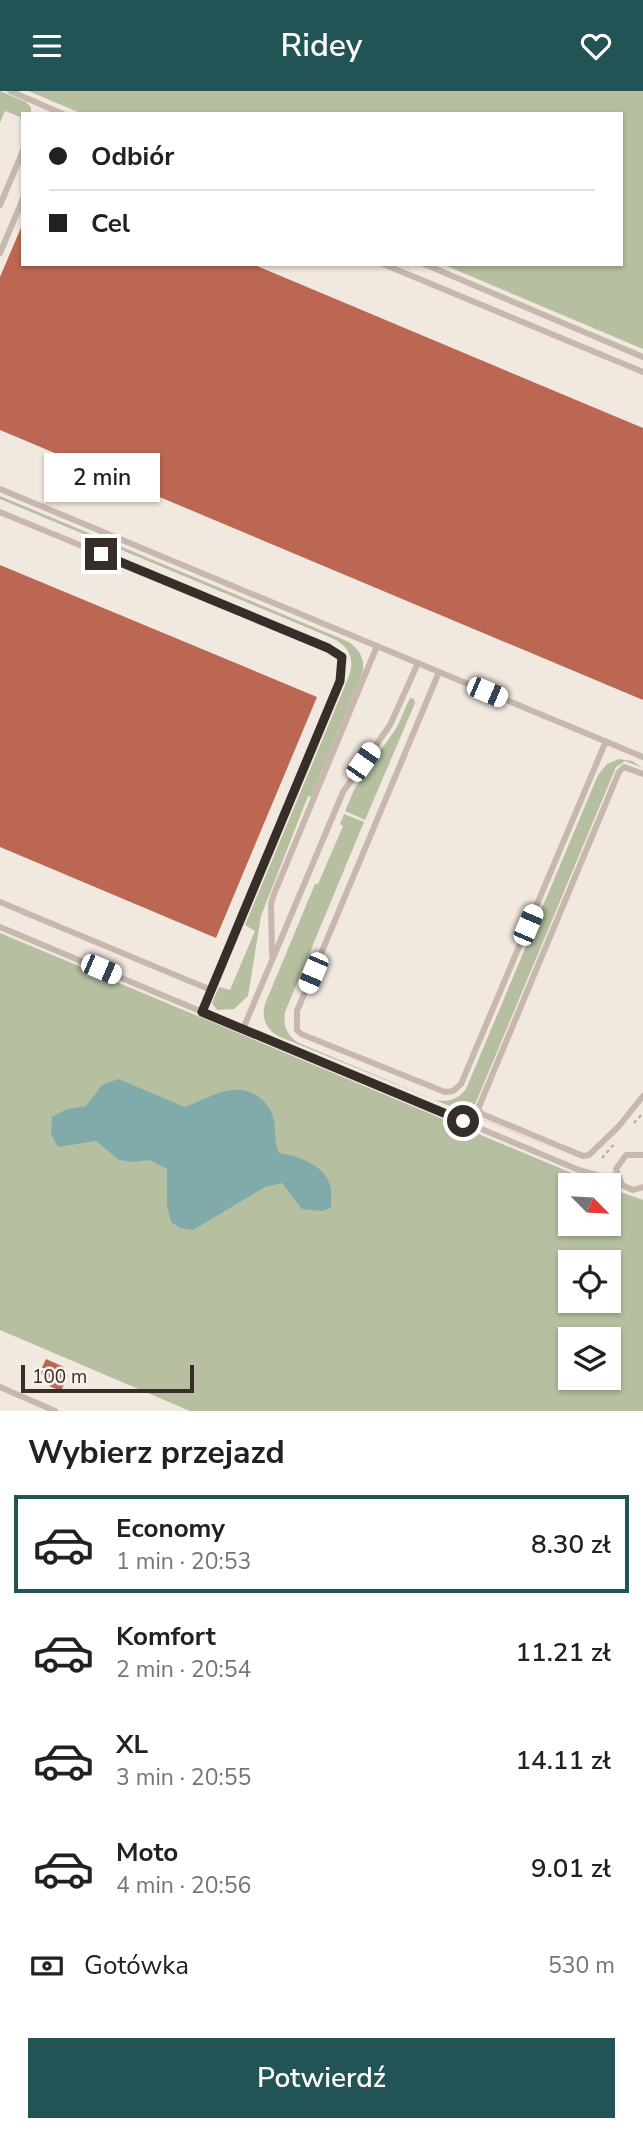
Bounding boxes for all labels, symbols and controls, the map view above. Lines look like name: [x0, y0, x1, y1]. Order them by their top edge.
text: Ridey: [281, 24, 362, 67]
icon: menu: [28, 27, 66, 65]
icon: heart: [577, 27, 615, 65]
text: Odbiór: [91, 139, 174, 174]
text: Cel: [91, 206, 130, 241]
callout: 2 min: [43, 453, 159, 501]
text: 2 min: [73, 462, 131, 493]
route end: [85, 538, 117, 570]
car: [464, 674, 511, 710]
car: [343, 739, 384, 785]
car: [511, 902, 546, 948]
car: [296, 950, 331, 996]
car: [78, 951, 125, 987]
route start: [447, 1105, 479, 1137]
north arrow: [558, 1173, 621, 1235]
map controls: [558, 1173, 621, 1390]
button: locate: [558, 1250, 621, 1313]
button: layers: [558, 1327, 621, 1390]
scale bar: [21, 1362, 194, 1394]
text: 100 m: [32, 1364, 87, 1390]
text: Wybierz przejazd: [28, 1431, 285, 1474]
text: Economy: [116, 1511, 225, 1546]
icon: car: [32, 1513, 95, 1576]
text: 8.30 zł: [531, 1527, 611, 1562]
text: 1 min · 20:53: [116, 1546, 251, 1577]
text: Komfort: [116, 1619, 216, 1654]
icon: car: [32, 1621, 95, 1684]
text: 11.21 zł: [515, 1635, 611, 1670]
text: 2 min · 20:54: [116, 1654, 251, 1685]
text: XL: [116, 1727, 148, 1762]
icon: car: [32, 1729, 95, 1792]
text: 14.11 zł: [515, 1743, 611, 1778]
text: 3 min · 20:55: [116, 1762, 251, 1793]
text: Moto: [116, 1835, 178, 1870]
icon: car: [32, 1837, 95, 1900]
text: 9.01 zł: [531, 1851, 611, 1886]
text: 4 min · 20:56: [116, 1870, 251, 1901]
icon: cash: [28, 1947, 66, 1985]
text: Gotówka: [84, 1948, 189, 1983]
text: 530 m: [548, 1950, 615, 1981]
button: Potwierdź: [28, 2038, 615, 2118]

